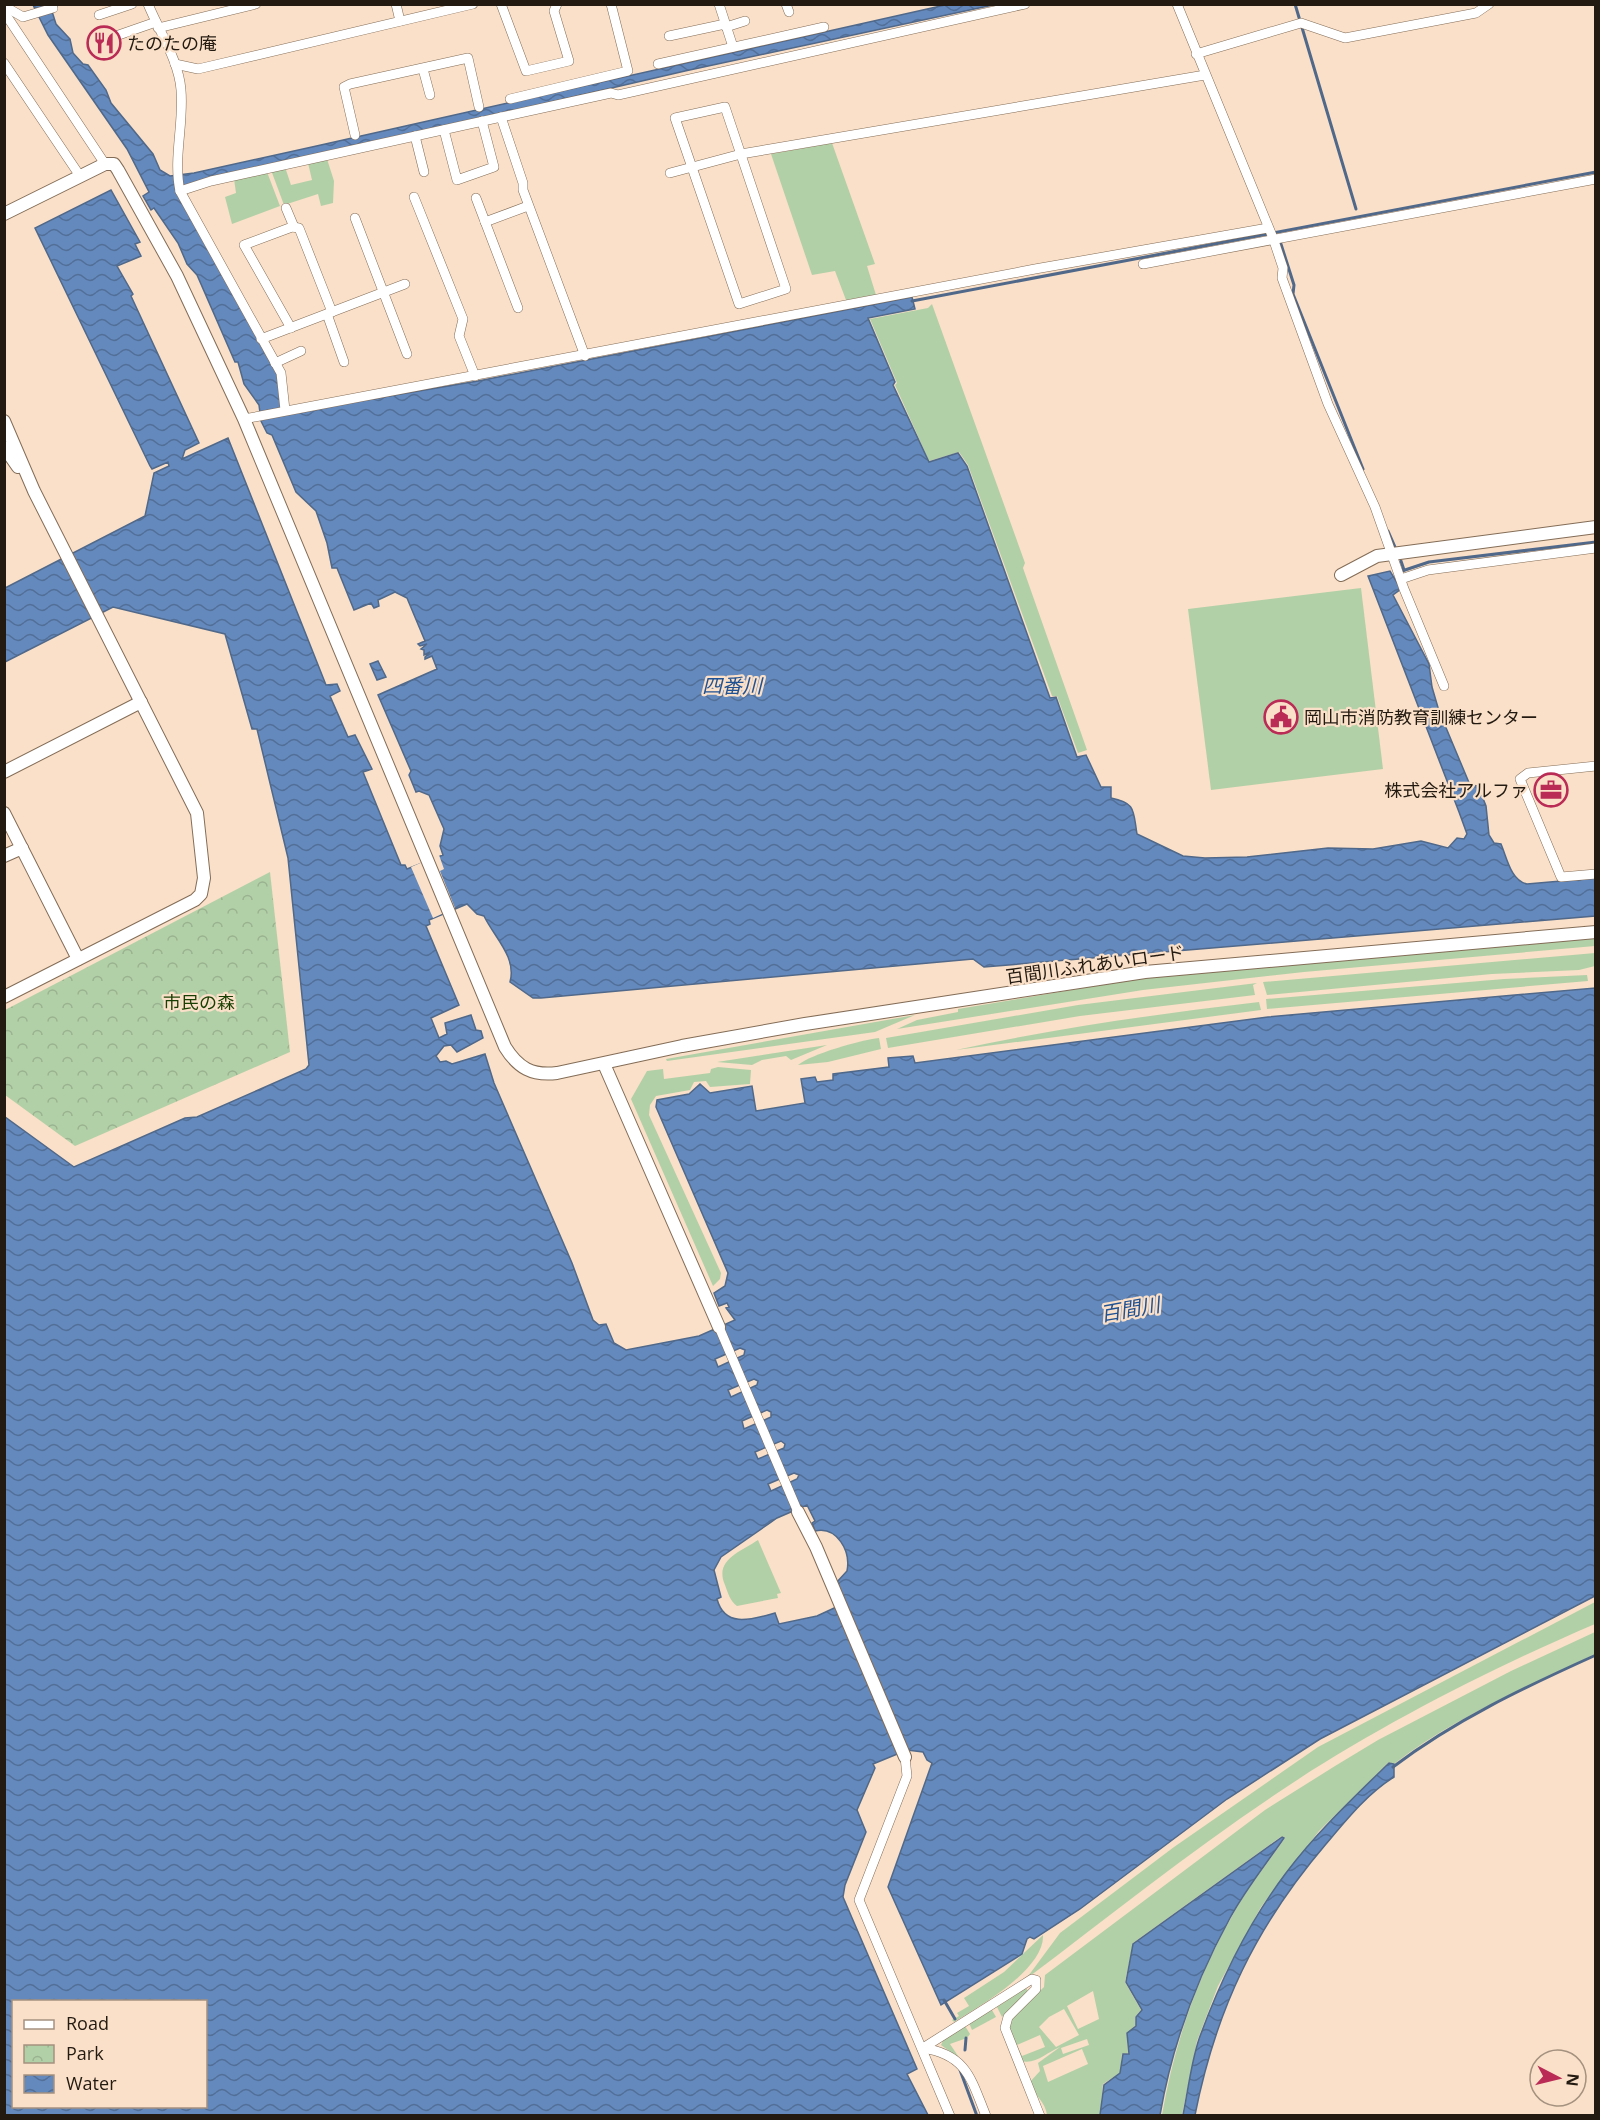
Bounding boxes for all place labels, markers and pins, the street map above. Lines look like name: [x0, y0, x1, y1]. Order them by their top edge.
restaurant icon: たのたの庵: [86, 25, 122, 61]
place label: たのたの庵: [127, 31, 217, 55]
public building icon: 岡山市消防教育訓練センター: [1263, 699, 1299, 735]
place label: 岡山市消防教育訓練センター: [1304, 705, 1538, 729]
office icon: 株式会社アルファ: [1533, 772, 1569, 808]
place label: 株式会社アルファ: [1384, 778, 1528, 802]

